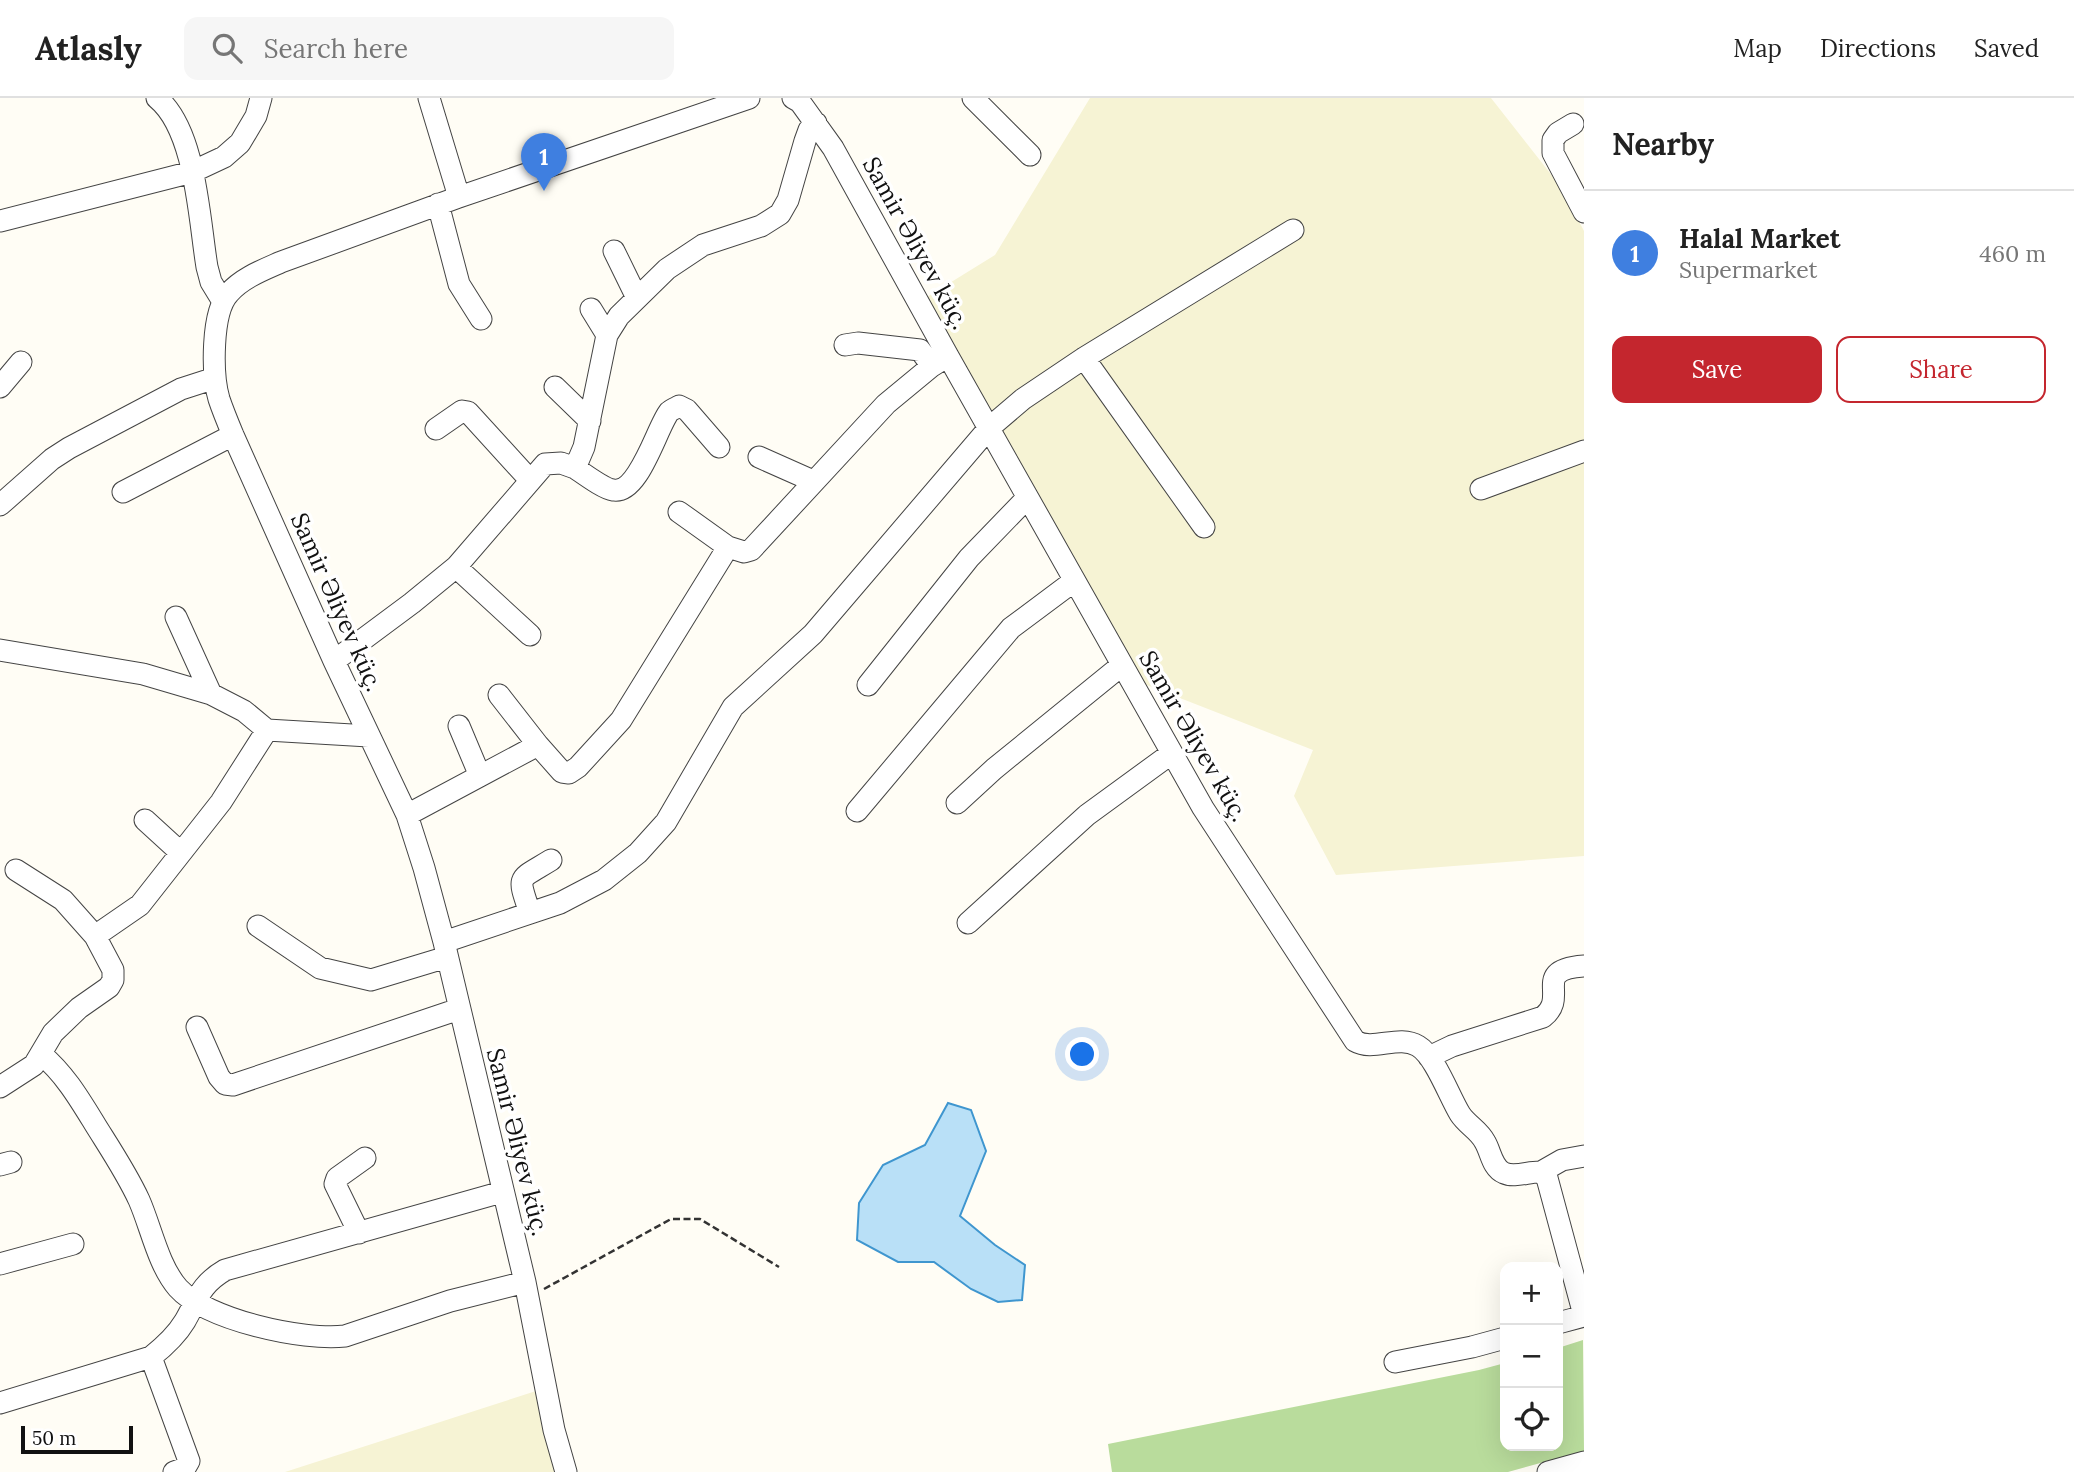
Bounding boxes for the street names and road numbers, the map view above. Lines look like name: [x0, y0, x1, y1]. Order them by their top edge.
street label: Samir Əliyev küç.: [856, 151, 976, 335]
street label: Samir Əliyev küç.: [284, 508, 390, 696]
street label: Samir Əliyev küç.: [1133, 645, 1255, 827]
street label: Samir Əliyev küç.: [480, 1045, 556, 1239]

